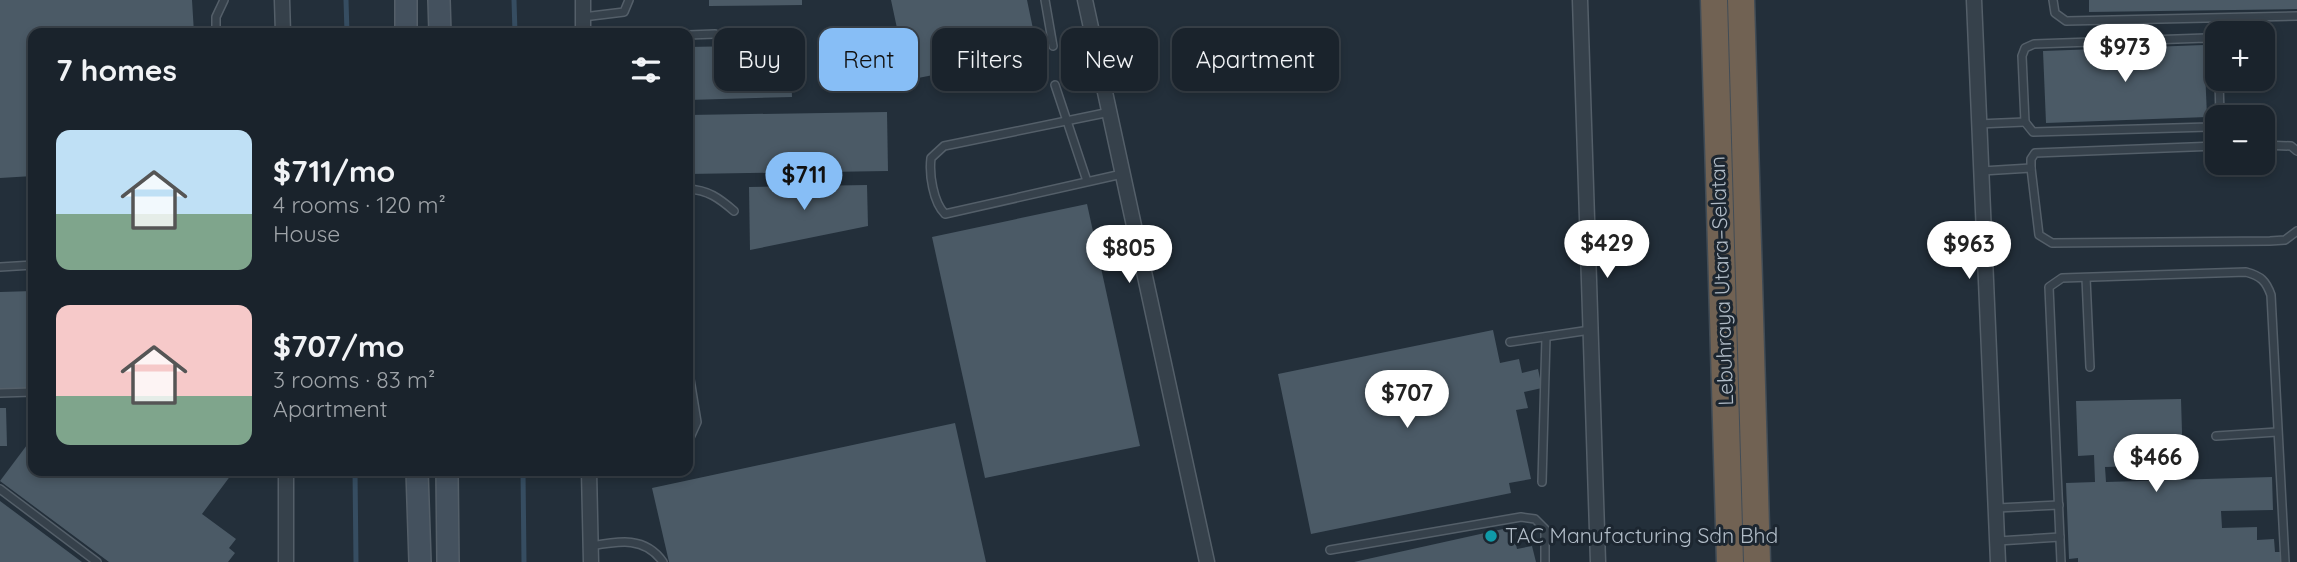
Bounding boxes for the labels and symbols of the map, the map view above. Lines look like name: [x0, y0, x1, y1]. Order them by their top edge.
pin: $973: [2084, 24, 2166, 84]
pin: $711: [763, 152, 845, 212]
street label: Lebuhraya Utara–Selatan: [1704, 156, 1738, 406]
pin: $429: [1566, 220, 1648, 280]
pin: $963: [1928, 222, 2010, 281]
pin: $805: [1088, 226, 1170, 285]
pin: $707: [1366, 370, 1448, 430]
pin: $466: [2115, 434, 2197, 494]
place label: TAC Manufacturing Sdn Bhd: [1505, 522, 1778, 548]
marker: TAC Manufacturing Sdn Bhd: [1483, 528, 1499, 544]

